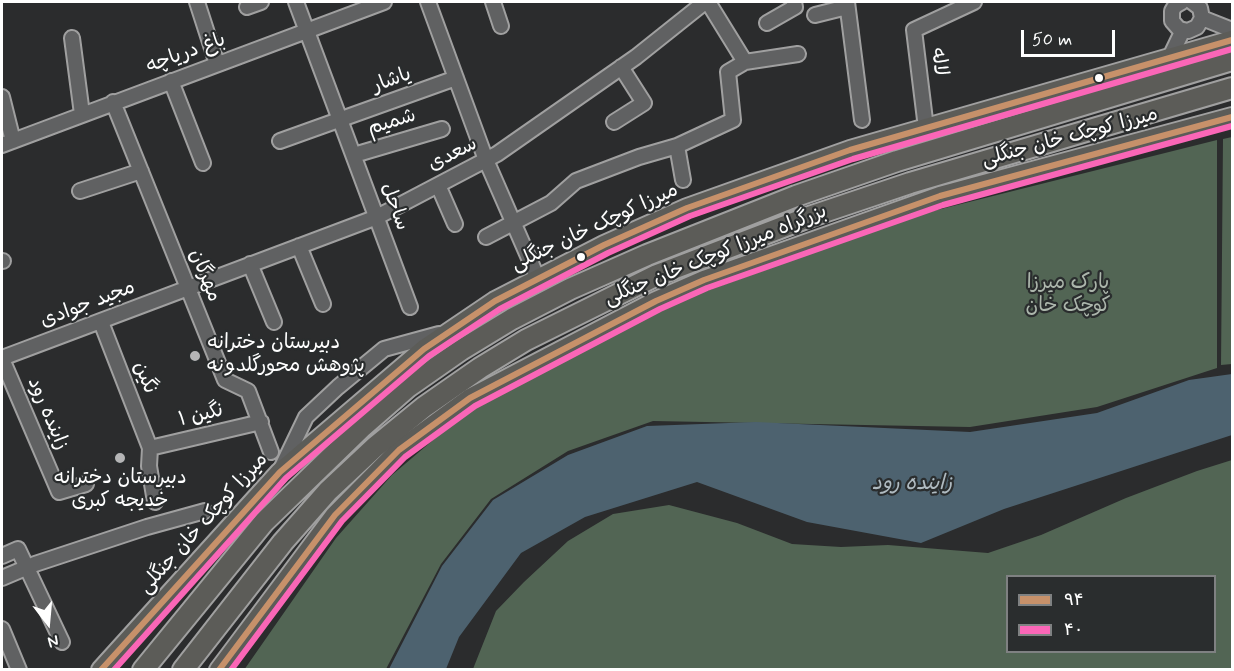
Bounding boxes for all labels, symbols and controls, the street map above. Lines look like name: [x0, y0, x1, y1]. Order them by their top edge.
scale bar: [1024, 18, 1118, 56]
street label: باغ دریاچه: [143, 28, 229, 80]
text: 50 m: [1032, 28, 1072, 52]
street label: لاله: [924, 47, 952, 77]
street label: یاشار: [369, 63, 415, 99]
unlabelled marker: [1093, 72, 1105, 84]
street label: میرزا کوچک خان جنگلی: [979, 103, 1161, 173]
street label: شمیم: [365, 104, 419, 142]
street label: سعدی: [424, 132, 482, 178]
street label: میرزا کوچک خان جنگلی: [508, 179, 682, 277]
street label: ساحل: [374, 180, 414, 234]
street label: بزرگراه میرزا کوچک خان جنگلی: [601, 200, 831, 312]
street label: مهرگان: [183, 246, 225, 306]
unlabelled marker: [575, 251, 587, 263]
park label: پارک میرزا کوچک خان: [1025, 272, 1111, 319]
street label: مجید جوادی: [37, 276, 139, 334]
place label: دبیرستان دخترانه پژوهش محورگلدونه: [207, 332, 365, 379]
marker: دبیرستان دخترانه پژوهش محورگلدونه: [188, 349, 202, 363]
street label: نگین: [127, 359, 161, 397]
street label: زاینده رود: [21, 374, 73, 454]
street label: نگین ۱: [176, 399, 226, 433]
street label: میرزا کوچک خان جنگلی: [134, 449, 274, 599]
marker: دبیرستان دخترانه خدیجه کبری: [113, 451, 127, 465]
place label: دبیرستان دخترانه خدیجه کبری: [53, 467, 187, 514]
water label: زاینده رود: [872, 472, 952, 498]
legend: [1006, 575, 1216, 653]
text: ۹۴: [1064, 588, 1083, 612]
north arrow: [18, 593, 78, 653]
text: ۴۰: [1064, 618, 1083, 642]
text: N: [45, 629, 61, 652]

